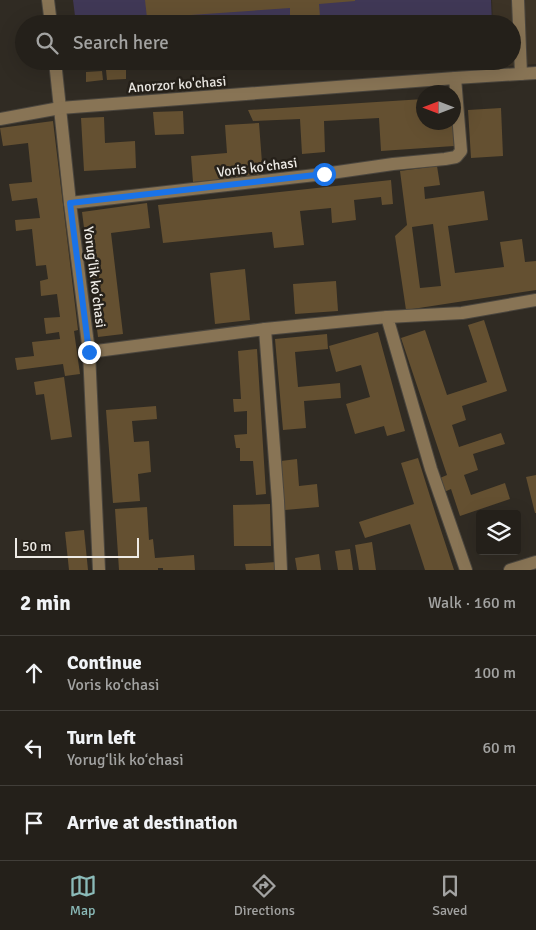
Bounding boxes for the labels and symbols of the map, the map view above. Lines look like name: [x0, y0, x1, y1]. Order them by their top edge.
street label: Anorzor ko'chasi: [127, 73, 227, 96]
north arrow: [416, 85, 461, 130]
street label: Voris koʻchasi: [216, 154, 298, 181]
route start: [313, 163, 336, 186]
street label: Yorugʻlik koʻchasi: [80, 225, 109, 329]
route end: [78, 341, 101, 364]
scale bar: [15, 535, 139, 558]

